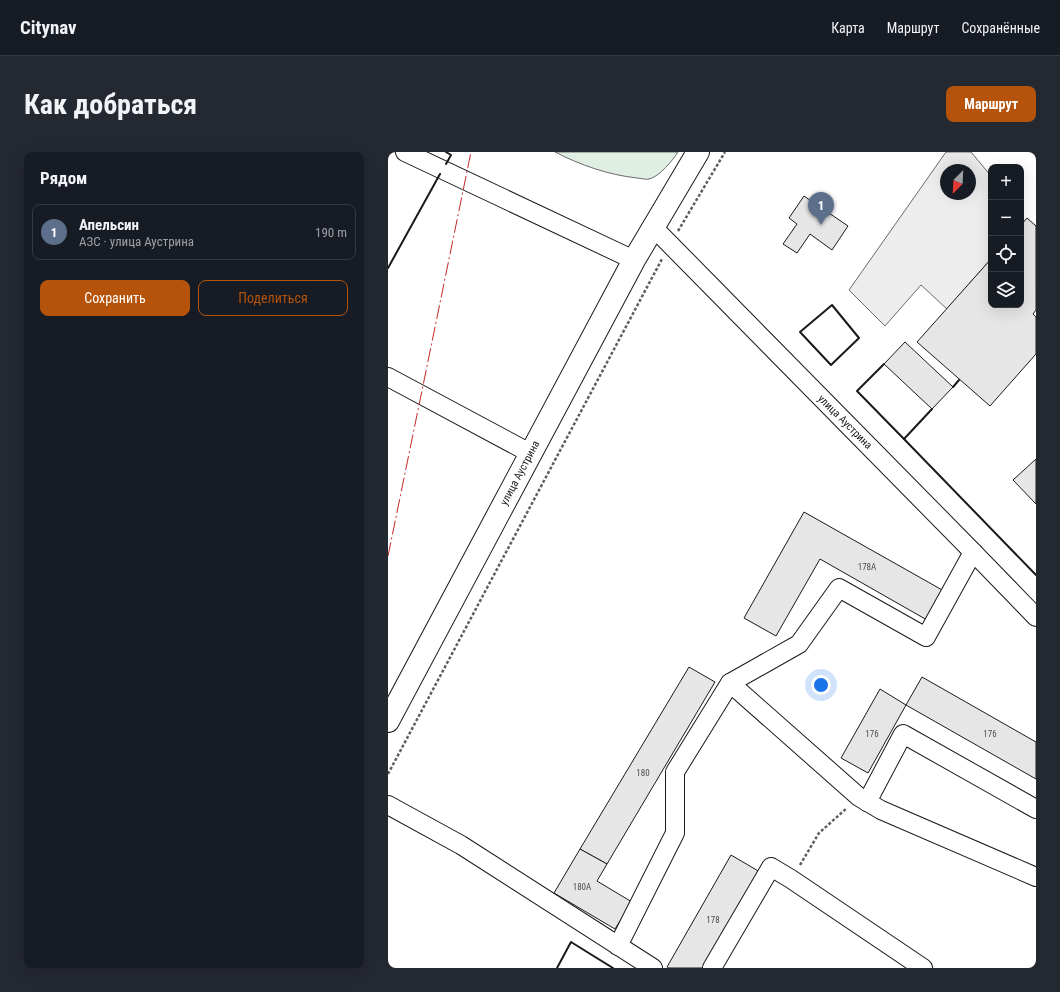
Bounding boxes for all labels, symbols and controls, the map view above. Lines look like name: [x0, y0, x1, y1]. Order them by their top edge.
text: Citynav: [20, 16, 77, 39]
text: Карта: [831, 20, 865, 36]
text: Маршрут: [887, 20, 939, 36]
text: Сохранённые: [961, 20, 1040, 36]
button: Маршрут: [946, 86, 1036, 122]
text: Как добраться: [24, 88, 197, 121]
north arrow: [940, 164, 976, 200]
map controls: [988, 164, 1024, 308]
button: +: [988, 164, 1024, 200]
text: Рядом: [40, 168, 87, 188]
pin: 1: [808, 192, 834, 225]
button: −: [988, 200, 1024, 236]
text: Апельсин: [79, 216, 139, 234]
text: 1: [51, 225, 57, 240]
text: 190 m: [315, 225, 347, 240]
text: АЗС · улица Аустрина: [79, 234, 194, 249]
button: locate: [988, 236, 1024, 272]
button: layers: [988, 272, 1024, 308]
button: Сохранить: [40, 280, 190, 316]
button: Поделиться: [198, 280, 348, 316]
street label: улица Аустрина: [815, 392, 875, 452]
street label: улица Аустрина: [498, 438, 542, 508]
house number: 178А: [858, 562, 876, 572]
your location: [811, 675, 831, 695]
house number: 176: [865, 729, 879, 739]
house number: 176: [983, 729, 997, 739]
house number: 180: [636, 768, 650, 778]
house number: 180А: [573, 882, 591, 892]
house number: 178: [706, 915, 720, 925]

